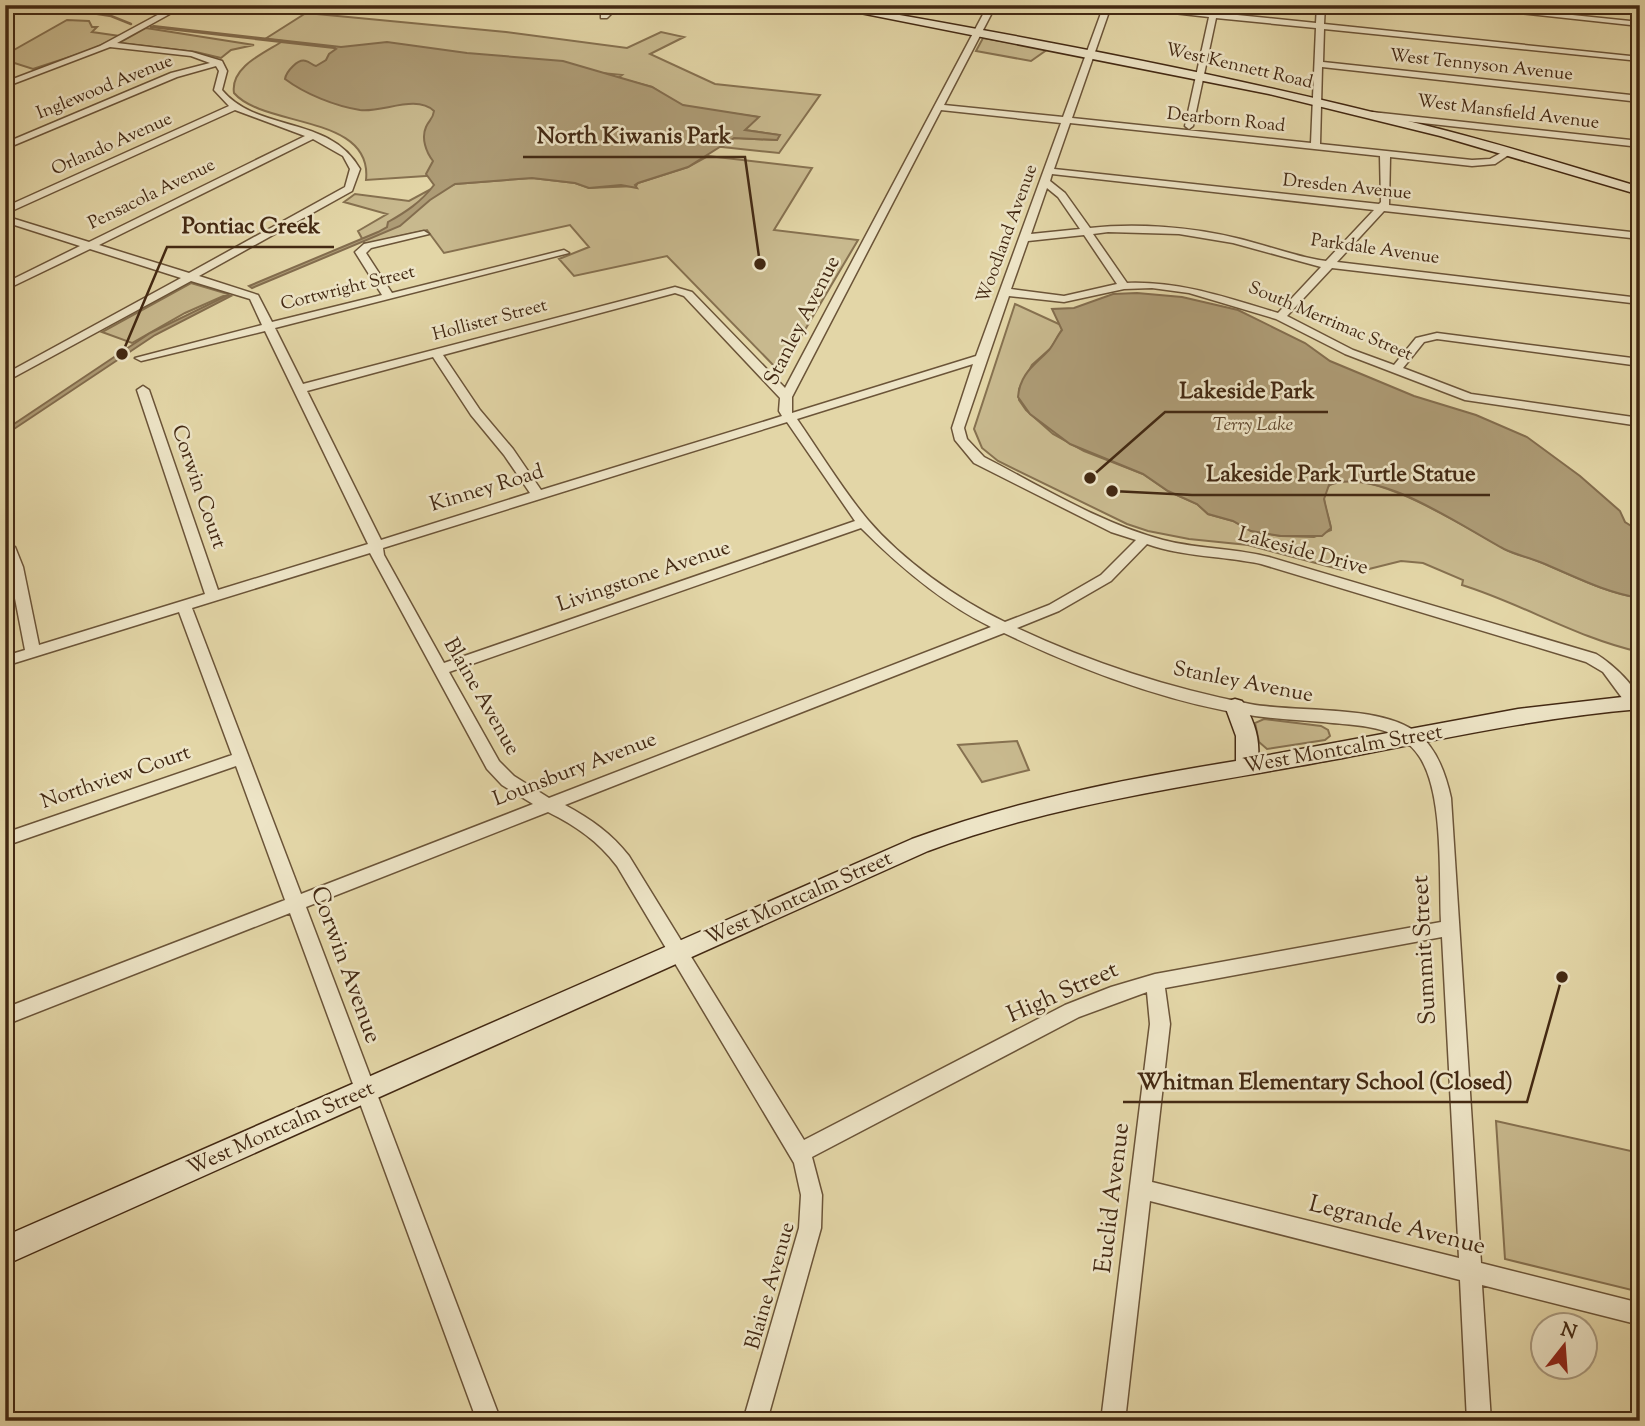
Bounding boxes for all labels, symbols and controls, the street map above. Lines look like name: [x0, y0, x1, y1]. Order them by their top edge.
street label: West Kennett Road: [1163, 37, 1315, 97]
street label: West Tennyson Avenue: [1388, 43, 1574, 89]
street label: Inglewood Avenue: [33, 49, 177, 127]
street label: West Mansfield Avenue: [1415, 89, 1601, 137]
street label: Dearborn Road: [1166, 102, 1286, 140]
street label: Orlando Avenue: [48, 107, 176, 183]
callout: North Kiwanis Park: [523, 113, 745, 157]
text: North Kiwanis Park: [537, 121, 732, 154]
street label: Pensacola Avenue: [84, 153, 220, 237]
street label: Woodland Avenue: [971, 161, 1045, 307]
street label: Dresden Avenue: [1281, 168, 1413, 208]
callout: Pontiac Creek: [167, 203, 334, 247]
text: Pontiac Creek: [182, 211, 321, 244]
street label: Parkdale Avenue: [1309, 228, 1441, 272]
street label: Stanley Avenue: [757, 251, 849, 391]
street label: Cortwright Street: [278, 260, 418, 318]
street label: South Merrimac Street: [1244, 276, 1416, 368]
street label: Hollister Street: [430, 293, 550, 349]
callout: Lakeside Park: [1165, 368, 1328, 412]
text: Lakeside Park: [1179, 376, 1315, 409]
water label: Terry Lake: [1213, 412, 1294, 439]
street label: Corwin Court: [163, 421, 233, 553]
callout: Lakeside Park Turtle Statue: [1192, 451, 1490, 495]
street label: Kinney Road: [426, 457, 548, 521]
text: Lakeside Park Turtle Statue: [1206, 459, 1476, 492]
street label: Lakeside Drive: [1235, 520, 1371, 584]
street label: Livingstone Avenue: [553, 533, 735, 621]
street label: Blaine Avenue: [435, 633, 527, 761]
street label: Stanley Avenue: [1170, 655, 1316, 711]
street label: West Montcalm Street: [1241, 718, 1445, 782]
street label: Lounsbury Avenue: [489, 725, 661, 815]
street label: Northview Court: [37, 738, 195, 818]
street label: West Montcalm Street: [701, 844, 897, 954]
street label: Summit Street: [1404, 874, 1446, 1026]
street label: Corwin Avenue: [301, 882, 389, 1048]
street label: High Street: [1002, 953, 1124, 1033]
callout: Whitman Elementary School (Closed): [1123, 1058, 1527, 1102]
text: Whitman Elementary School (Closed): [1137, 1067, 1513, 1100]
street label: West Montcalm Street: [183, 1074, 379, 1184]
street label: Euclid Avenue: [1087, 1121, 1139, 1275]
street label: Legrande Avenue: [1305, 1188, 1489, 1264]
street label: Blaine Avenue: [738, 1219, 804, 1353]
north arrow: [1530, 1310, 1600, 1380]
text: N: [1557, 1317, 1579, 1347]

